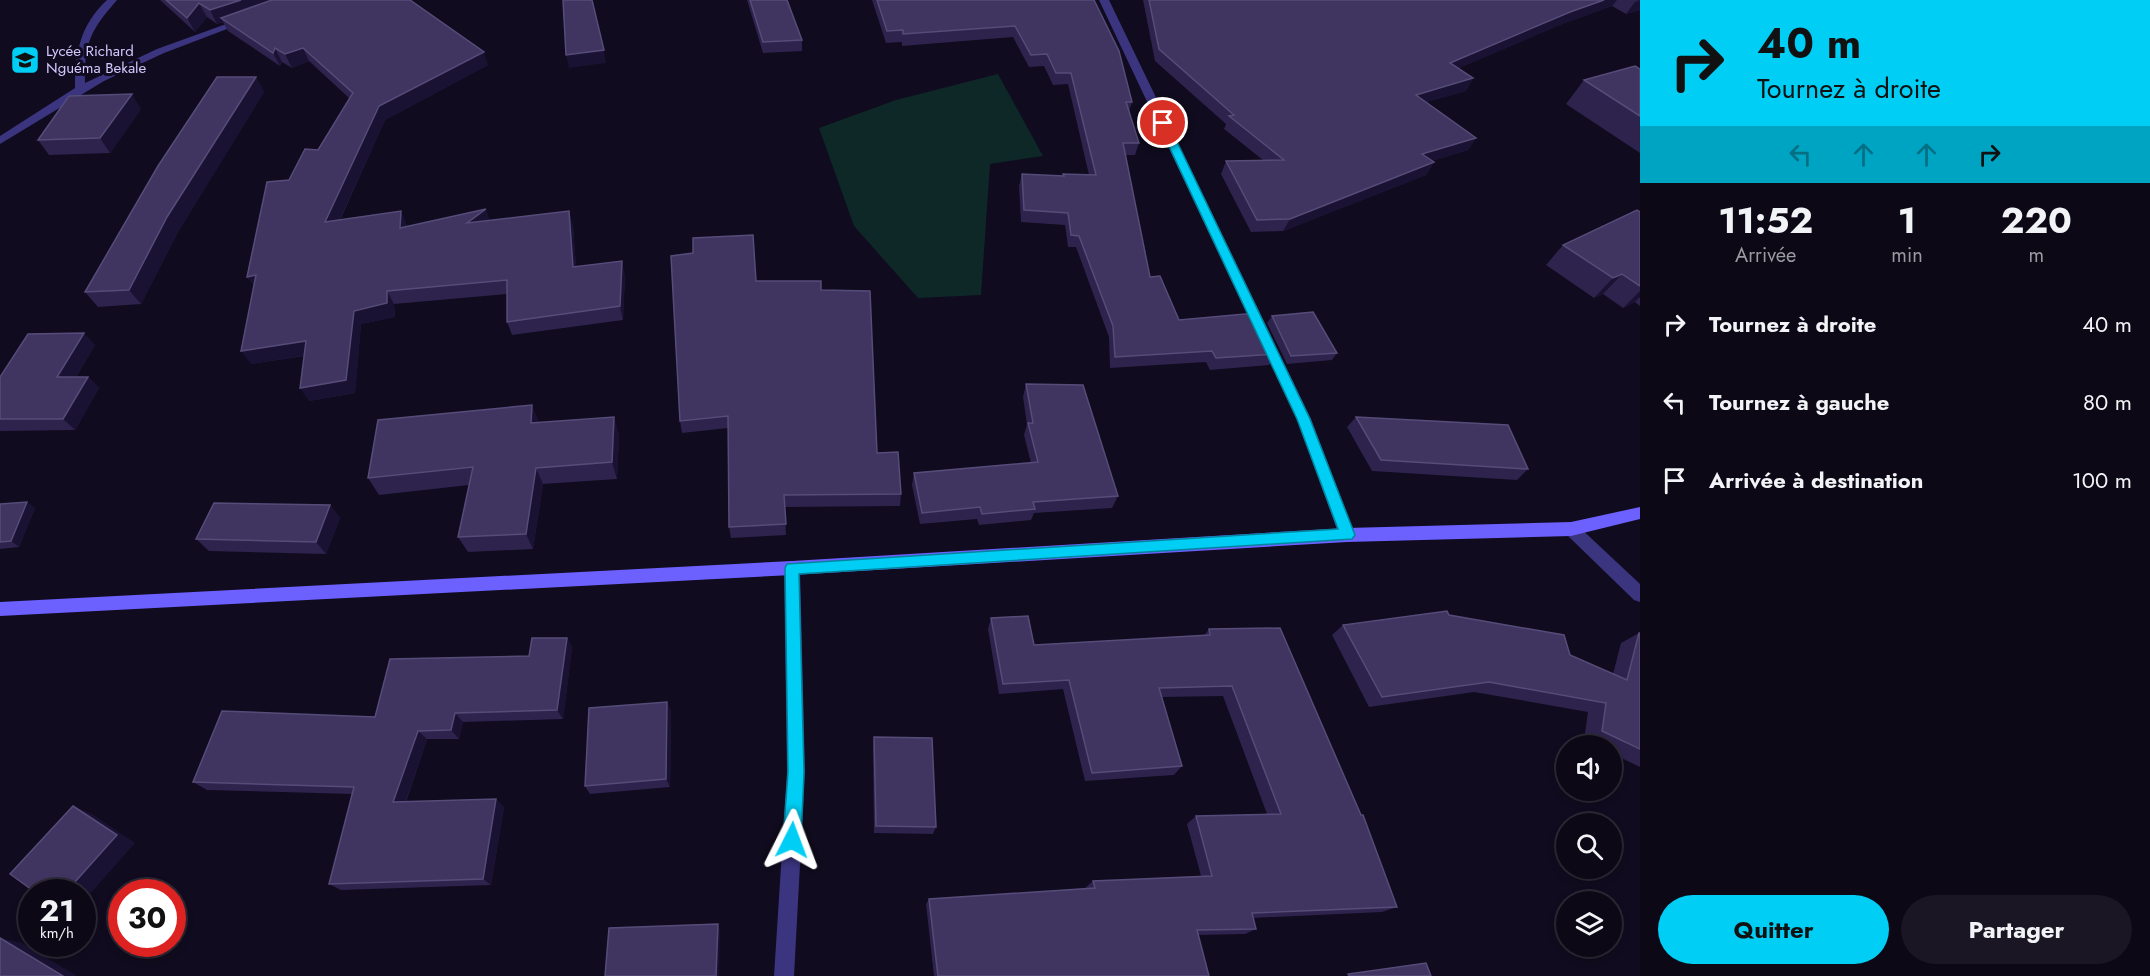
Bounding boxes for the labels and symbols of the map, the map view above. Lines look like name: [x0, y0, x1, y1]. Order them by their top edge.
place label: Lycée Richard Nguéma Bekale: [46, 40, 147, 79]
school or university icon: Lycée Richard Nguéma Bekale: [9, 44, 41, 76]
pin: [1137, 97, 1188, 148]
position arrow: [760, 808, 824, 872]
speed limit sign: 30: [108, 879, 186, 957]

